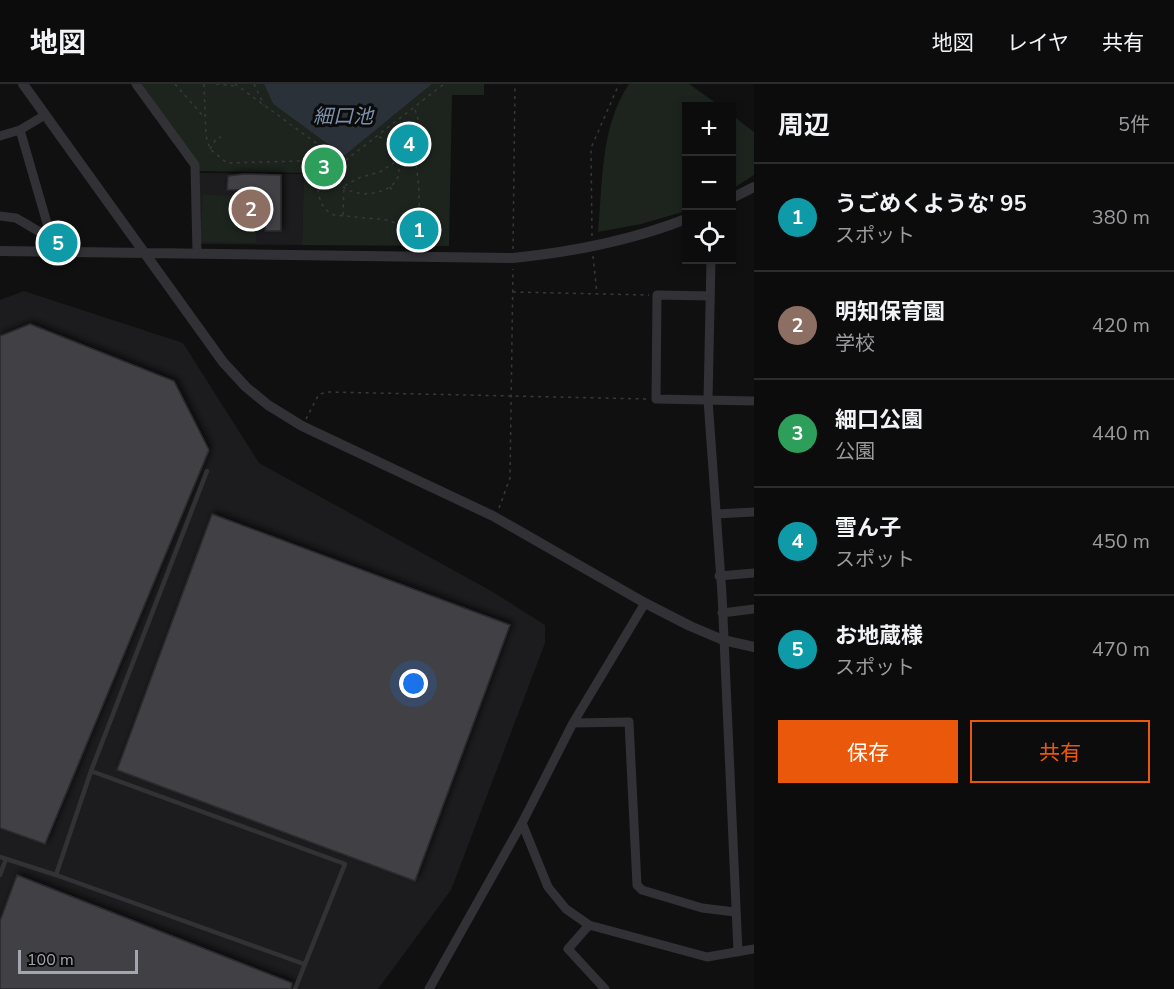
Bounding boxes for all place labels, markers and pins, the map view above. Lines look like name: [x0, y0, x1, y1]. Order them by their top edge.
pin: 4: [390, 122, 428, 166]
pin: 3: [304, 144, 344, 190]
pin: 2: [232, 186, 270, 232]
pin: 1: [400, 208, 438, 252]
pin: 5: [38, 220, 78, 266]

